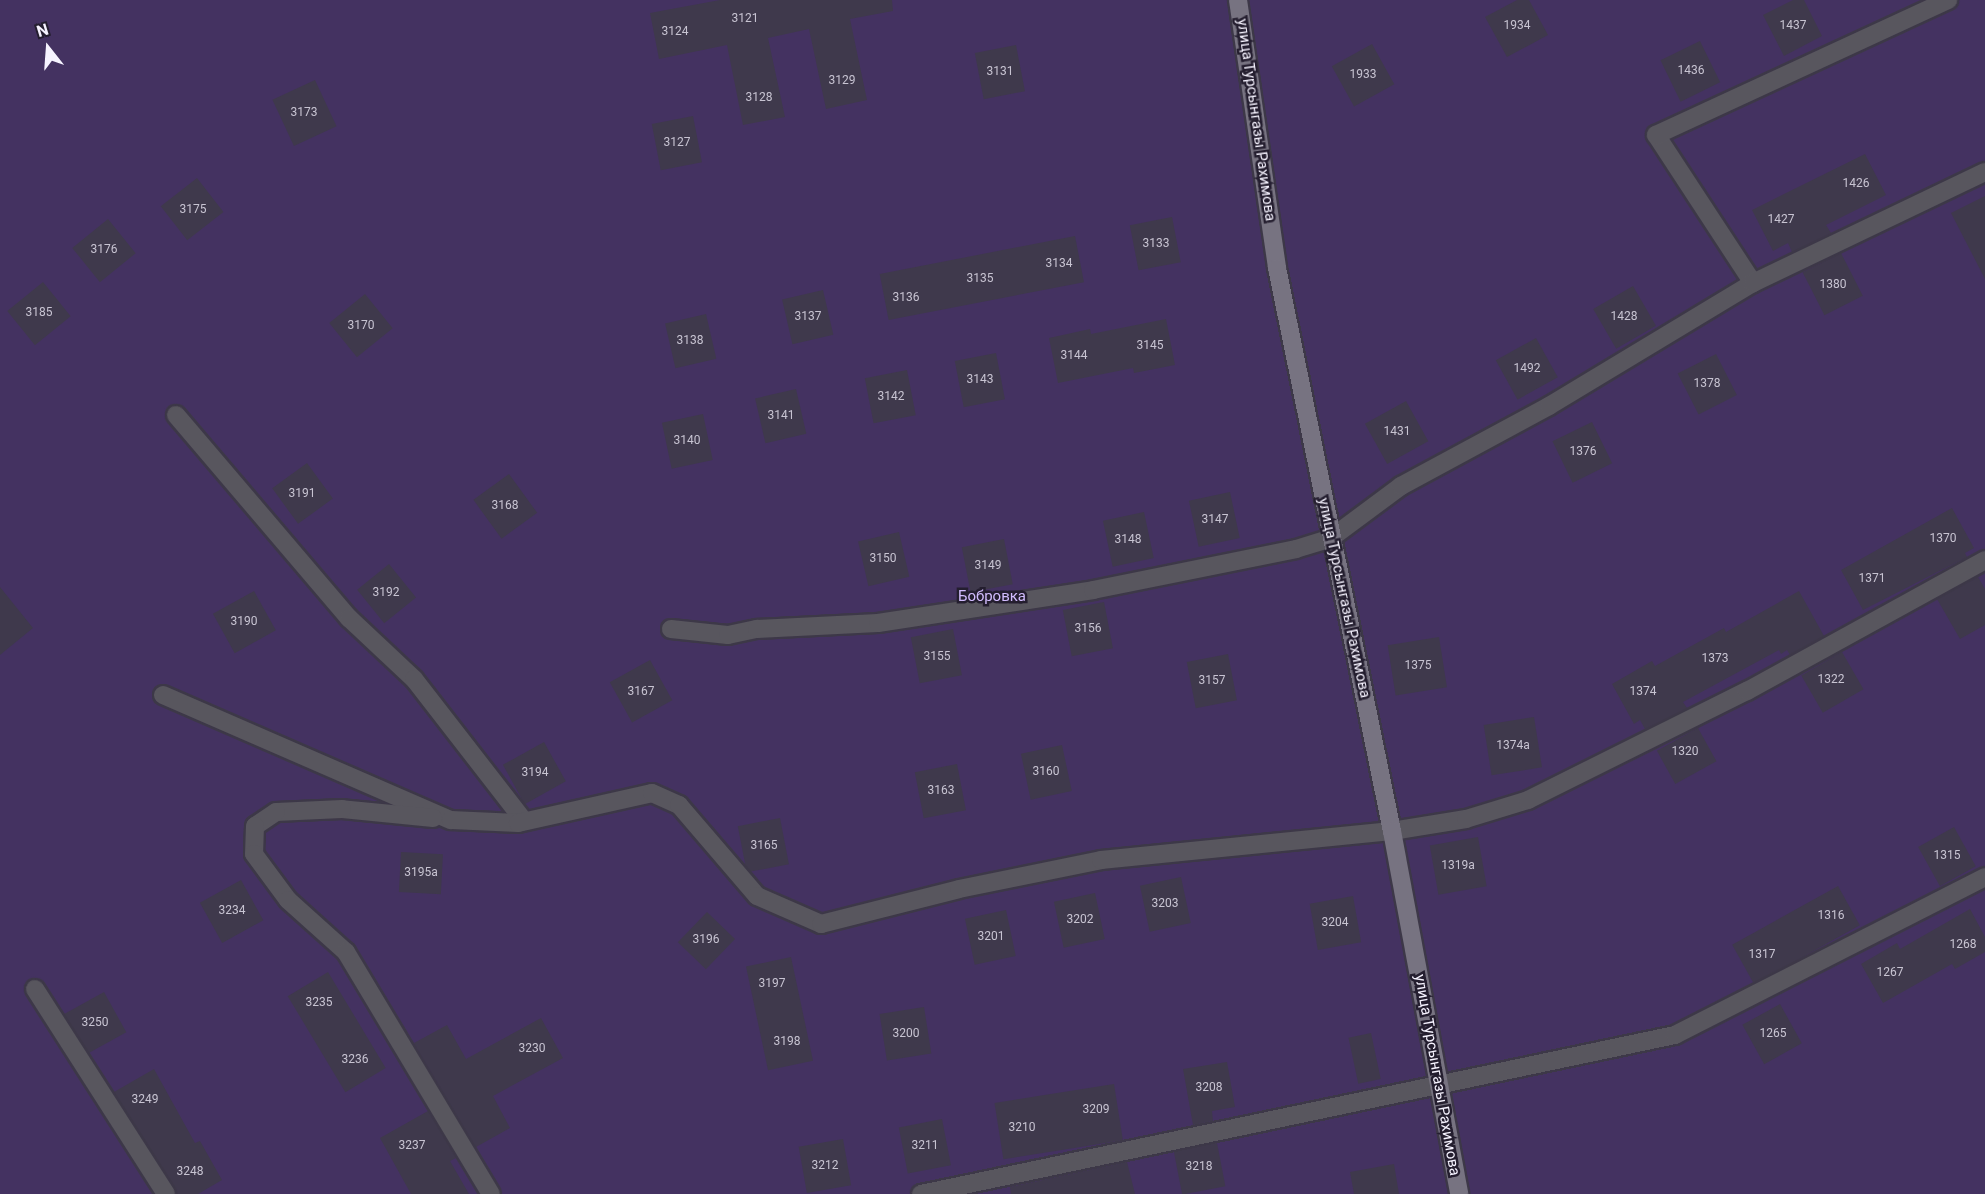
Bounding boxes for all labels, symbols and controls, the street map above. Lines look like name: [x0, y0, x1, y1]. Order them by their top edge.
house number: 3121: [732, 12, 758, 26]
north arrow: [18, 18, 78, 78]
street label: улица Турсынгазы Рахимова: [1233, 18, 1279, 222]
house number: 1934: [1504, 19, 1530, 33]
house number: 1437: [1780, 19, 1806, 33]
text: N: [34, 20, 51, 41]
house number: 3124: [662, 25, 688, 39]
house number: 1436: [1678, 64, 1704, 78]
house number: 3131: [987, 65, 1013, 79]
house number: 1933: [1350, 68, 1376, 82]
house number: 3129: [829, 74, 855, 88]
house number: 3128: [746, 91, 772, 105]
house number: 3173: [291, 106, 317, 120]
house number: 3127: [664, 136, 690, 150]
house number: 1426: [1843, 177, 1869, 191]
house number: 3175: [180, 203, 206, 217]
house number: 1427: [1768, 213, 1794, 227]
house number: 3133: [1143, 237, 1169, 251]
house number: 3176: [91, 243, 117, 257]
house number: 3134: [1046, 257, 1072, 271]
house number: 3135: [967, 272, 993, 286]
house number: 1380: [1820, 278, 1846, 292]
house number: 3136: [893, 291, 919, 305]
house number: 3185: [26, 306, 52, 320]
house number: 3137: [795, 310, 821, 324]
house number: 1428: [1611, 310, 1637, 324]
house number: 3170: [348, 319, 374, 333]
house number: 3138: [677, 334, 703, 348]
house number: 3145: [1137, 339, 1163, 353]
house number: 3144: [1061, 349, 1087, 363]
house number: 1492: [1514, 362, 1540, 376]
house number: 3143: [967, 373, 993, 387]
house number: 1378: [1694, 377, 1720, 391]
house number: 3142: [878, 390, 904, 404]
house number: 3141: [768, 409, 794, 423]
house number: 1431: [1384, 425, 1410, 439]
house number: 3140: [674, 434, 700, 448]
house number: 1376: [1570, 445, 1596, 459]
house number: 3191: [289, 487, 315, 501]
street label: улица Турсынгазы Рахимова: [1314, 496, 1374, 700]
house number: 3168: [492, 499, 518, 513]
house number: 3147: [1202, 513, 1228, 527]
house number: 1370: [1930, 532, 1956, 546]
house number: 3148: [1115, 533, 1141, 547]
house number: 3150: [870, 552, 896, 566]
house number: 3149: [975, 559, 1001, 573]
house number: 1371: [1859, 572, 1885, 586]
house number: 3192: [373, 586, 399, 600]
park label: Бобровка: [958, 588, 1026, 606]
house number: 3190: [231, 615, 257, 629]
house number: 3156: [1075, 622, 1101, 636]
house number: 3155: [924, 650, 950, 664]
house number: 1373: [1702, 652, 1728, 666]
house number: 1375: [1405, 659, 1431, 673]
house number: 1322: [1818, 673, 1844, 687]
house number: 3157: [1199, 674, 1225, 688]
house number: 3167: [628, 685, 654, 699]
house number: 1374: [1630, 685, 1656, 699]
house number: 1374а: [1496, 739, 1530, 753]
house number: 1320: [1672, 745, 1698, 759]
house number: 3160: [1033, 765, 1059, 779]
house number: 3194: [522, 766, 548, 780]
house number: 3163: [928, 784, 954, 798]
house number: 3165: [751, 839, 777, 853]
house number: 1315: [1934, 849, 1960, 863]
house number: 1319а: [1441, 859, 1475, 873]
house number: 3195а: [404, 866, 438, 880]
house number: 3203: [1152, 897, 1178, 911]
house number: 3234: [219, 904, 245, 918]
house number: 1316: [1818, 909, 1844, 923]
house number: 3202: [1067, 913, 1093, 927]
house number: 3204: [1322, 916, 1348, 930]
house number: 3201: [978, 930, 1004, 944]
house number: 3196: [693, 933, 719, 947]
house number: 1268: [1950, 938, 1976, 952]
house number: 1317: [1749, 948, 1775, 962]
house number: 1267: [1877, 966, 1903, 980]
street label: улица Турсынгазы Рахимова: [1410, 973, 1464, 1177]
house number: 3197: [759, 977, 785, 991]
house number: 3235: [306, 996, 332, 1010]
house number: 3250: [82, 1016, 108, 1030]
house number: 3200: [893, 1027, 919, 1041]
house number: 1265: [1760, 1027, 1786, 1041]
house number: 3198: [774, 1035, 800, 1049]
house number: 3230: [519, 1042, 545, 1056]
house number: 3236: [342, 1053, 368, 1067]
house number: 3208: [1196, 1081, 1222, 1095]
house number: 3249: [132, 1093, 158, 1107]
house number: 3209: [1083, 1103, 1109, 1117]
house number: 3210: [1009, 1121, 1035, 1135]
house number: 3237: [399, 1139, 425, 1153]
house number: 3211: [912, 1139, 938, 1153]
house number: 3212: [812, 1159, 838, 1173]
house number: 3218: [1186, 1160, 1212, 1174]
house number: 3248: [177, 1165, 203, 1179]

